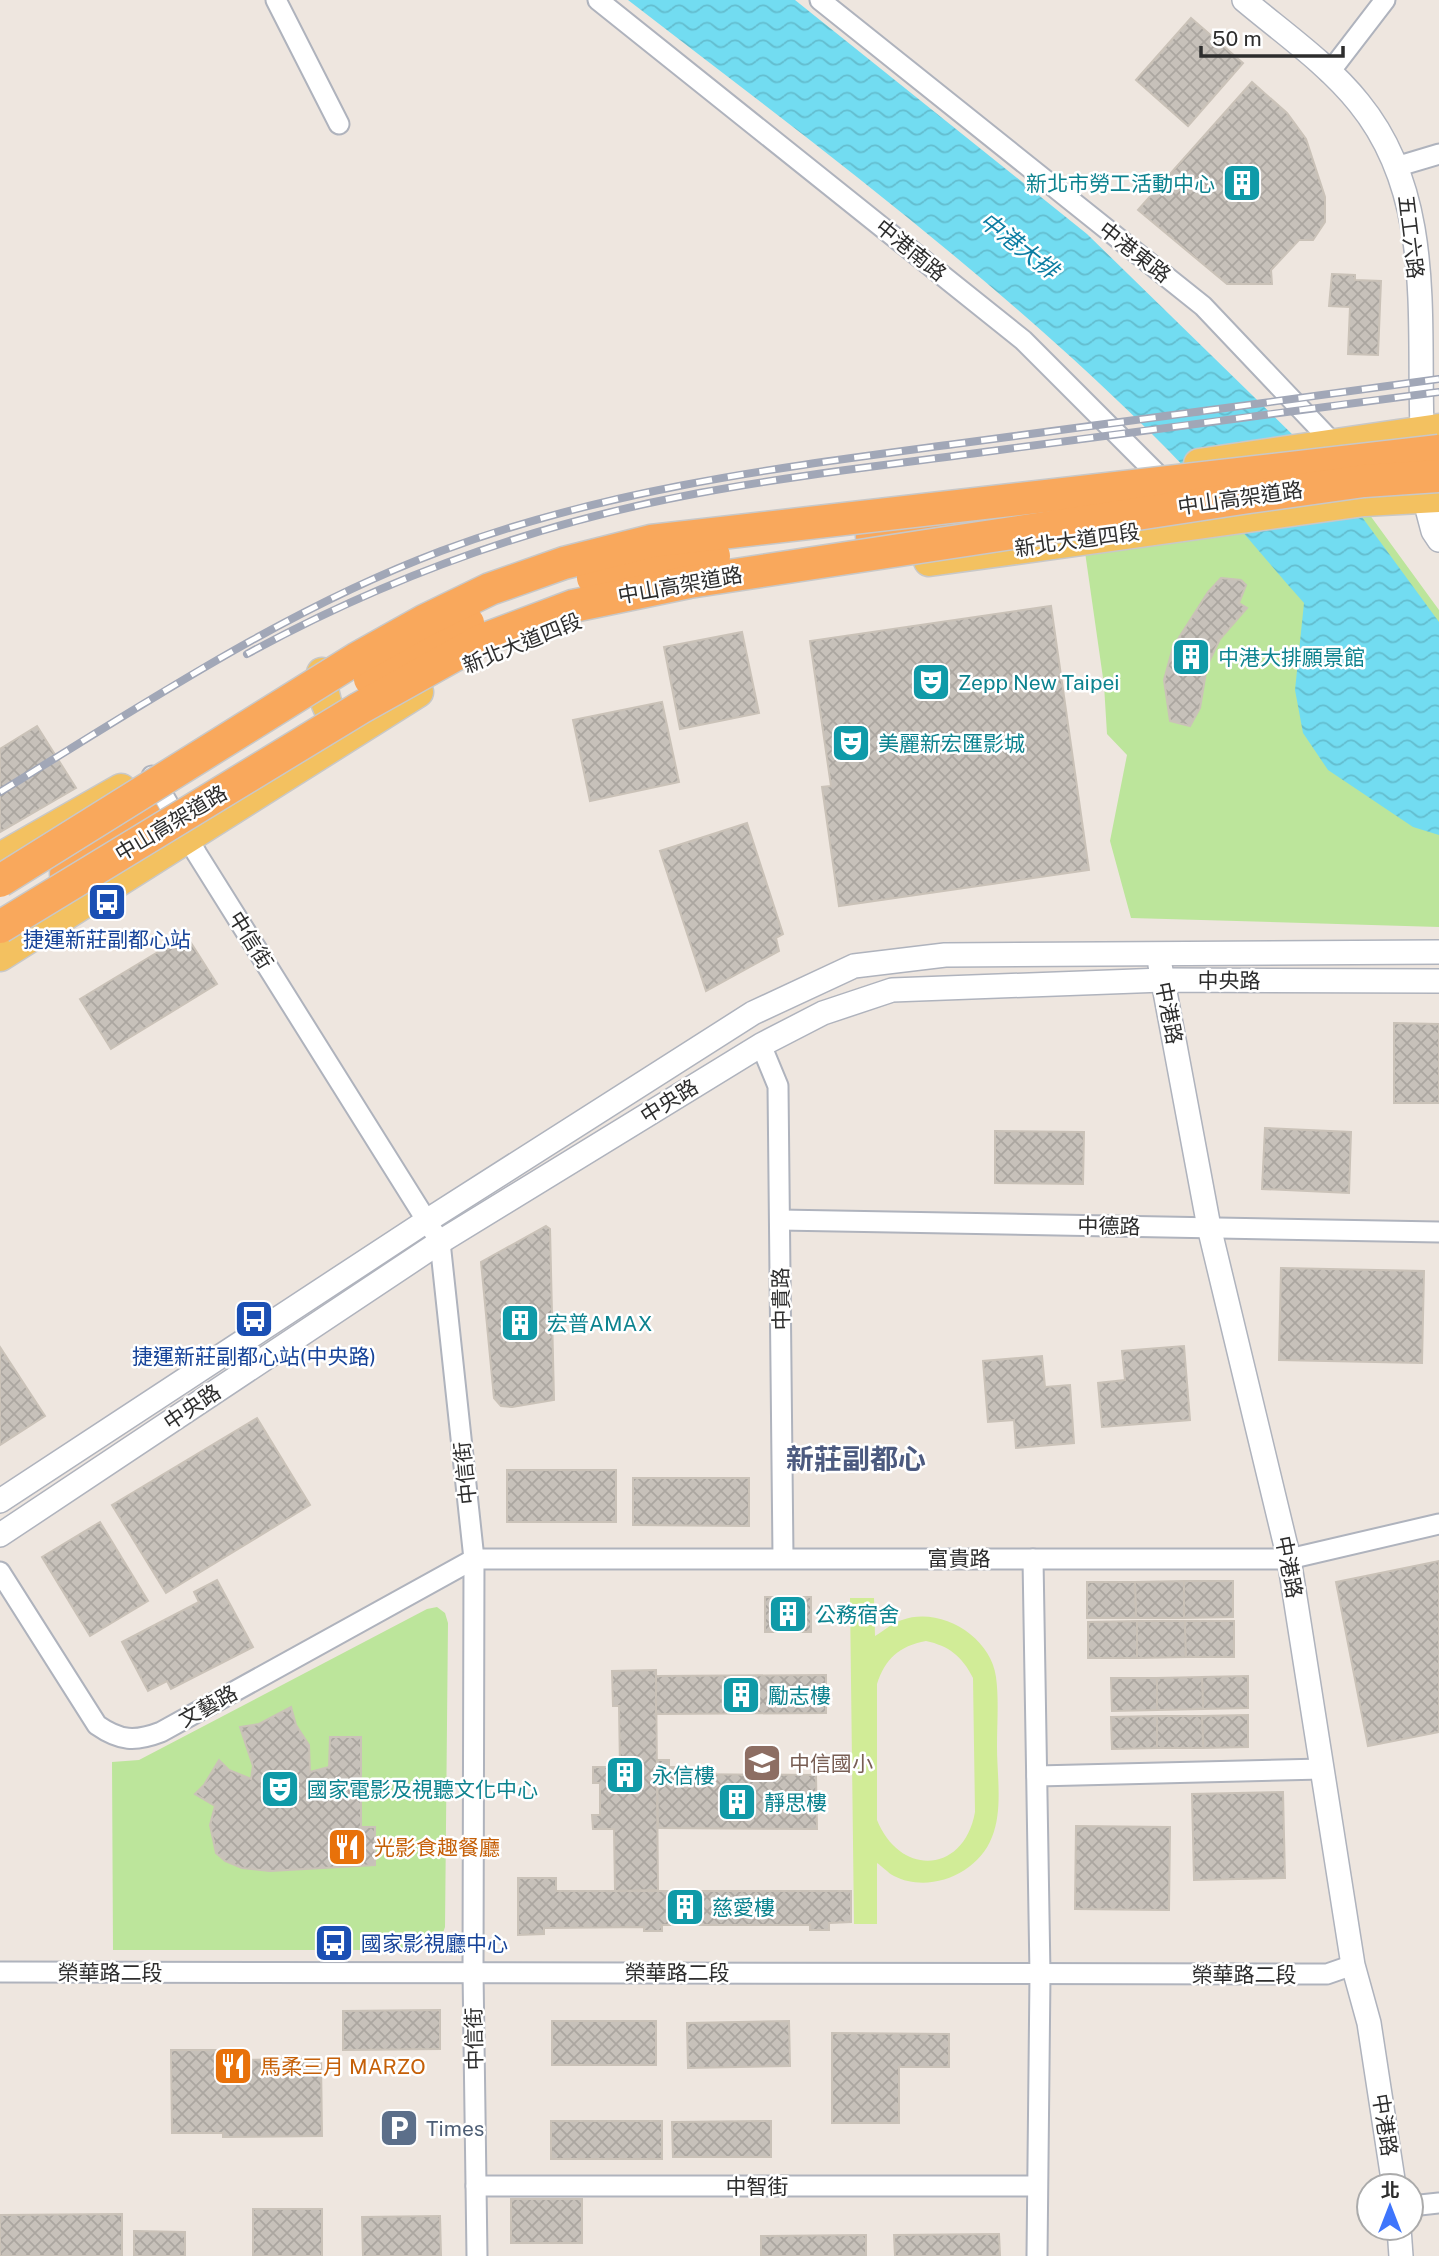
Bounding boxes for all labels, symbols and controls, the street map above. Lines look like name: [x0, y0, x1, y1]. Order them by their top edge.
scale bar: [1201, 14, 1343, 58]
text: 50 m: [1212, 26, 1262, 51]
building icon: 新北市勞工活動中心: [1221, 162, 1263, 204]
place label: 新北市勞工活動中心: [1026, 171, 1215, 196]
street label: 五工六路: [1393, 194, 1429, 280]
water label: 中港大排: [974, 206, 1066, 286]
street label: 中港南路: [870, 214, 952, 286]
street label: 中港東路: [1094, 216, 1176, 288]
street label: 中山高架道路: [1176, 477, 1304, 519]
street label: 新北大道四段: [1013, 519, 1141, 561]
street label: 中山高架道路: [616, 562, 744, 608]
street label: 新北大道四段: [459, 608, 585, 678]
building icon: 中港大排願景館: [1170, 636, 1212, 678]
place label: 中港大排願景館: [1218, 645, 1365, 670]
theatre icon: Zepp New Taipei: [910, 661, 952, 703]
place label: Zepp New Taipei: [958, 670, 1120, 695]
theatre icon: 美麗新宏匯影城: [830, 722, 872, 764]
place label: 美麗新宏匯影城: [878, 731, 1025, 756]
street label: 中山高架道路: [111, 780, 231, 866]
bus stop icon: 捷運新莊副都心站: [86, 881, 128, 923]
street label: 中信街: [224, 907, 278, 973]
place label: 捷運新莊副都心站: [23, 927, 191, 952]
street label: 中央路: [1198, 968, 1261, 993]
street label: 中港路: [1151, 980, 1187, 1046]
street label: 中央路: [636, 1074, 702, 1128]
street label: 中德路: [1077, 1213, 1141, 1239]
street label: 中貴路: [768, 1267, 794, 1331]
bus stop icon: 捷運新莊副都心站(中央路): [233, 1298, 275, 1340]
building icon: 宏普AMAX: [499, 1302, 541, 1344]
place label: 宏普AMAX: [547, 1311, 652, 1336]
place label: 捷運新莊副都心站(中央路): [132, 1344, 376, 1369]
street label: 中央路: [159, 1379, 225, 1435]
street label: 中信街: [449, 1440, 481, 1506]
district label: 新莊副都心: [786, 1442, 926, 1475]
street label: 中港路: [1271, 1534, 1307, 1600]
street label: 富貴路: [928, 1546, 991, 1571]
building icon: 公務宿舍: [767, 1593, 809, 1635]
place label: 公務宿舍: [815, 1602, 899, 1627]
building icon: 勵志樓: [720, 1674, 762, 1716]
street label: 文藝路: [174, 1680, 242, 1732]
place label: 勵志樓: [768, 1683, 831, 1708]
school or university icon: 中信國小: [741, 1742, 783, 1784]
place label: 中信國小: [789, 1751, 873, 1776]
building icon: 永信樓: [604, 1754, 646, 1796]
place label: 永信樓: [652, 1763, 715, 1788]
theatre icon: 國家電影及視聽文化中心: [259, 1768, 301, 1810]
place label: 國家電影及視聽文化中心: [307, 1777, 538, 1802]
building icon: 靜思樓: [716, 1781, 758, 1823]
place label: 靜思樓: [764, 1790, 827, 1815]
restaurant icon: 光影食趣餐廳: [326, 1826, 368, 1868]
place label: 光影食趣餐廳: [374, 1835, 500, 1860]
building icon: 慈愛樓: [664, 1886, 706, 1928]
place label: 慈愛樓: [712, 1895, 775, 1920]
bus stop icon: 國家影視廳中心: [313, 1922, 355, 1964]
place label: 國家影視廳中心: [361, 1931, 508, 1956]
street label: 榮華路二段: [58, 1960, 163, 1985]
street label: 榮華路二段: [625, 1960, 730, 1985]
street label: 榮華路二段: [1192, 1962, 1297, 1987]
street label: 中信街: [461, 2007, 487, 2071]
restaurant icon: 馬柔三月 MARZO: [212, 2045, 254, 2087]
place label: 馬柔三月 MARZO: [260, 2054, 426, 2079]
street label: 中港路: [1368, 2092, 1402, 2158]
parking icon: Times: [378, 2107, 420, 2149]
place label: Times: [426, 2116, 484, 2141]
north arrow: [1355, 2172, 1425, 2242]
street label: 中智街: [726, 2174, 789, 2199]
text: 北: [1380, 2179, 1400, 2201]

